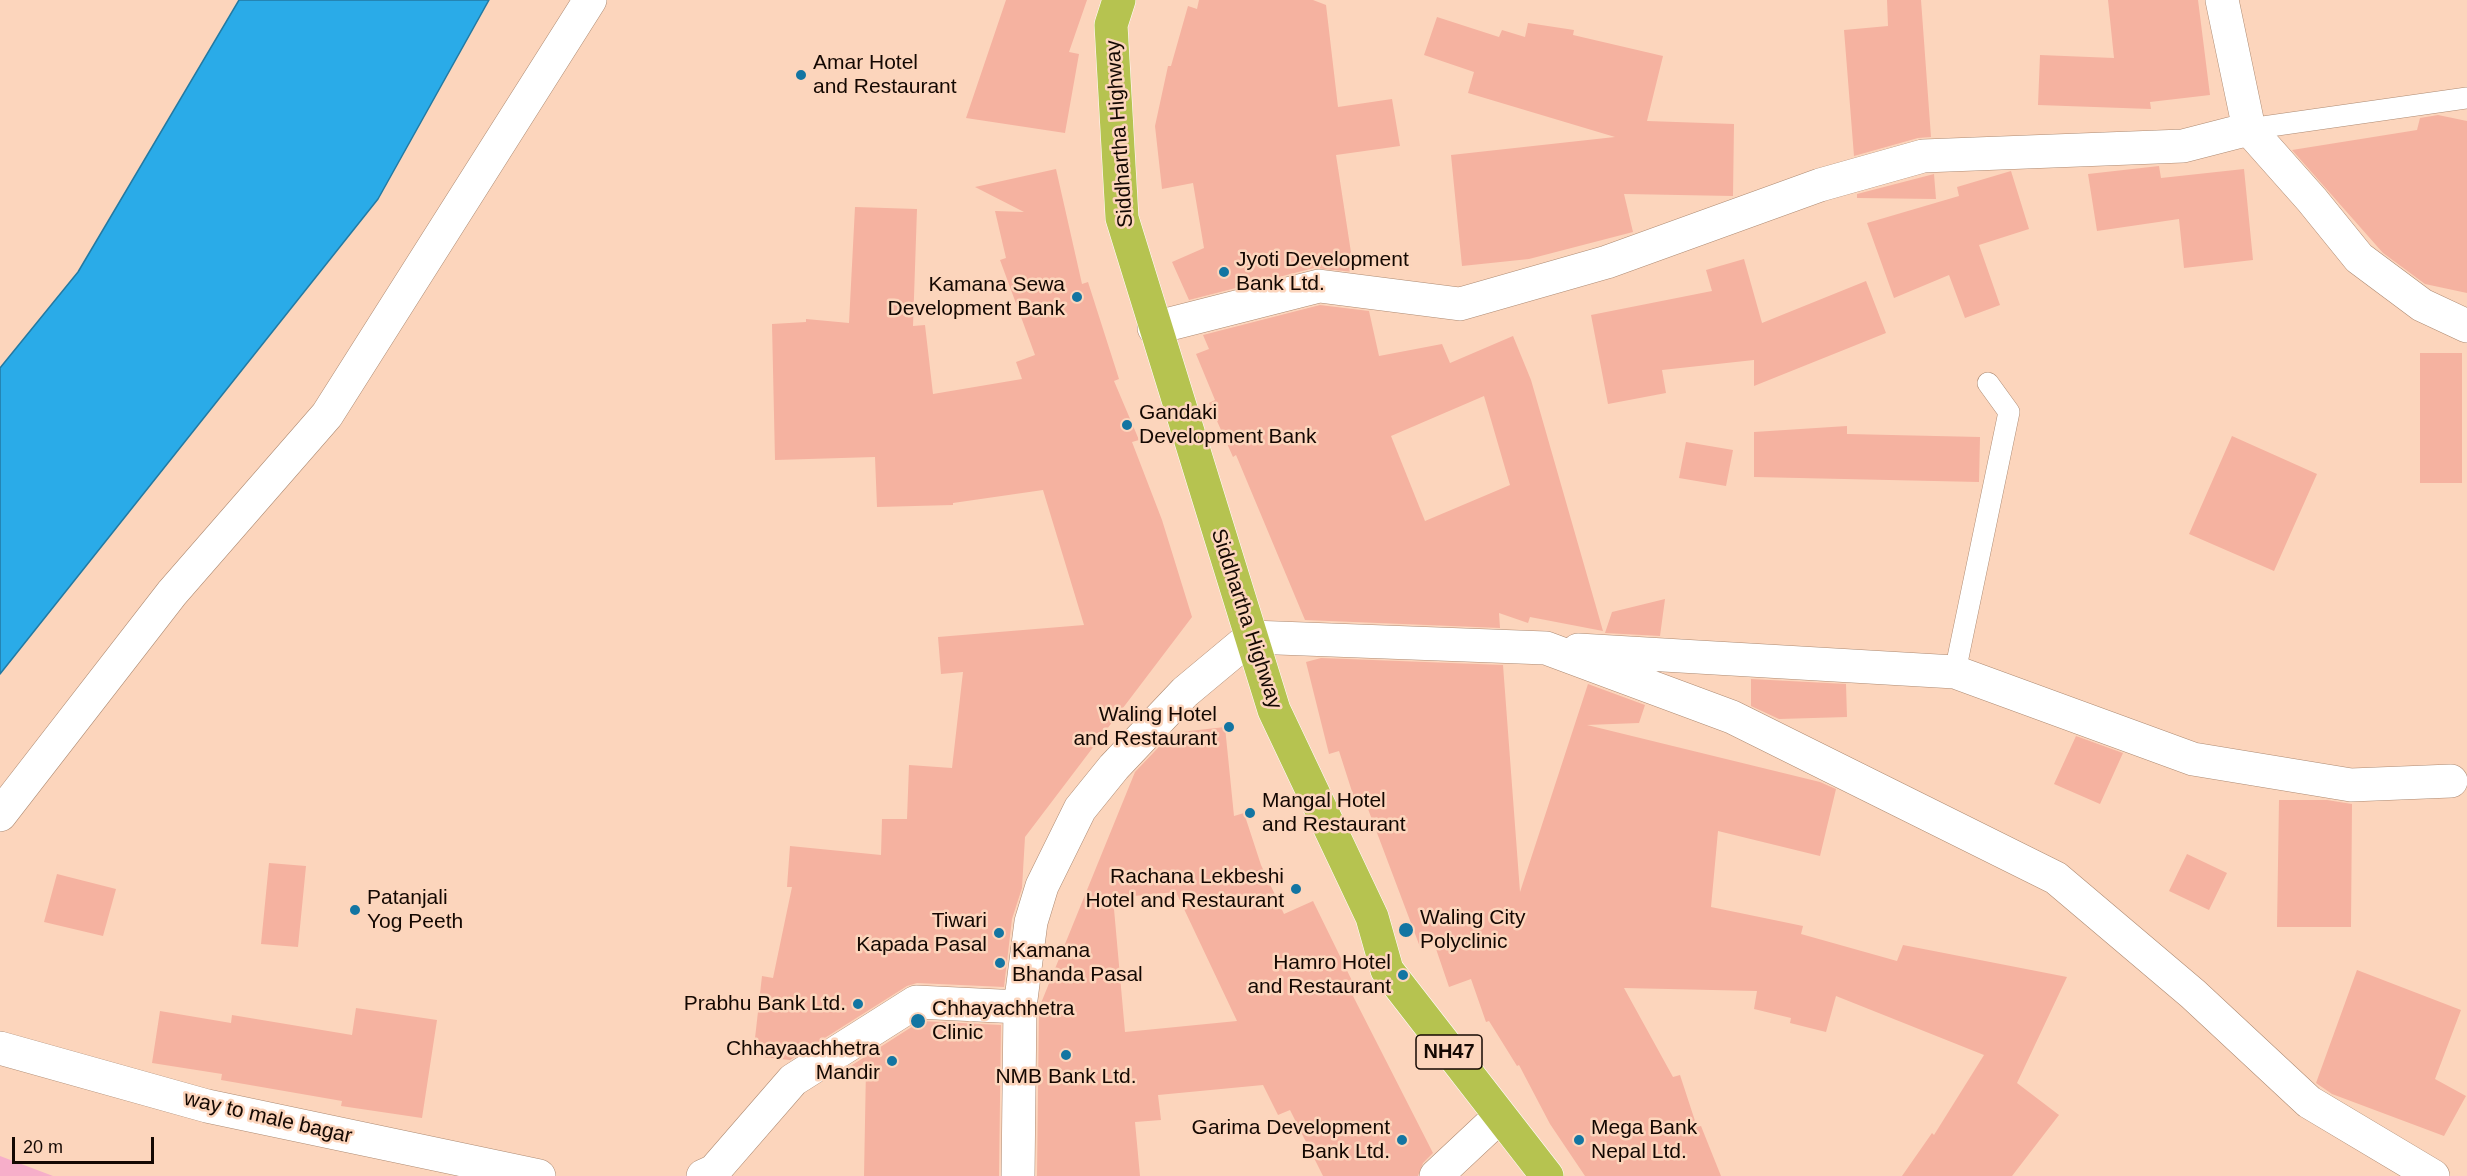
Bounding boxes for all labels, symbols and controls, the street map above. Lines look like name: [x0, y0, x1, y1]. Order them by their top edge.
street label: Siddhartha Highway: [1101, 39, 1139, 229]
place label: Amar Hotel and Restaurant: [813, 50, 957, 100]
marker: Amar Hotel and Restaurant: [794, 68, 808, 82]
place label: Jyoti Development Bank Ltd.: [1236, 247, 1409, 297]
marker: Jyoti Development Bank Ltd.: [1217, 265, 1231, 279]
place label: Kamana Sewa Development Bank: [888, 272, 1065, 322]
marker: Kamana Sewa Development Bank: [1070, 290, 1084, 304]
place label: Gandaki Development Bank: [1139, 400, 1316, 450]
marker: Gandaki Development Bank: [1120, 418, 1134, 432]
street label: Siddhartha Highway: [1205, 526, 1287, 712]
place label: Waling Hotel and Restaurant: [1073, 702, 1217, 752]
marker: Waling Hotel and Restaurant: [1222, 720, 1236, 734]
place label: Mangal Hotel and Restaurant: [1262, 788, 1406, 838]
marker: Mangal Hotel and Restaurant: [1243, 806, 1257, 820]
place label: Rachana Lekbeshi Hotel and Restaurant: [1086, 864, 1284, 914]
marker: Rachana Lekbeshi Hotel and Restaurant: [1289, 882, 1303, 896]
place label: Patanjali Yog Peeth: [367, 885, 463, 935]
marker: Patanjali Yog Peeth: [348, 903, 362, 917]
place label: Waling City Polyclinic: [1420, 905, 1525, 955]
place label: Tiwari Kapada Pasal: [856, 908, 987, 958]
marker: Waling City Polyclinic: [1397, 921, 1415, 939]
marker: Tiwari Kapada Pasal: [992, 926, 1006, 940]
place label: Kamana Bhanda Pasal: [1012, 938, 1143, 988]
place label: Hamro Hotel and Restaurant: [1247, 950, 1391, 1000]
marker: Kamana Bhanda Pasal: [993, 956, 1007, 970]
marker: Hamro Hotel and Restaurant: [1396, 968, 1410, 982]
place label: Prabhu Bank Ltd.: [684, 991, 846, 1017]
place label: Chhayachhetra Clinic: [932, 996, 1074, 1046]
marker: Prabhu Bank Ltd.: [851, 997, 865, 1011]
marker: Chhayachhetra Clinic: [909, 1012, 927, 1030]
road number: NH47: [1416, 1035, 1482, 1069]
place label: Chhayaachhetra Mandir: [726, 1036, 880, 1086]
marker: NMB Bank Ltd.: [1059, 1048, 1073, 1062]
marker: Chhayaachhetra Mandir: [885, 1054, 899, 1068]
place label: NMB Bank Ltd.: [995, 1064, 1137, 1090]
street label: way to male bagar: [182, 1086, 354, 1150]
place label: Garima Development Bank Ltd.: [1192, 1115, 1390, 1165]
place label: Mega Bank Nepal Ltd.: [1591, 1115, 1697, 1165]
scale bar: [15, 1125, 158, 1163]
marker: Garima Development Bank Ltd.: [1395, 1133, 1409, 1147]
marker: Mega Bank Nepal Ltd.: [1572, 1133, 1586, 1147]
text: 20 m: [23, 1137, 63, 1157]

